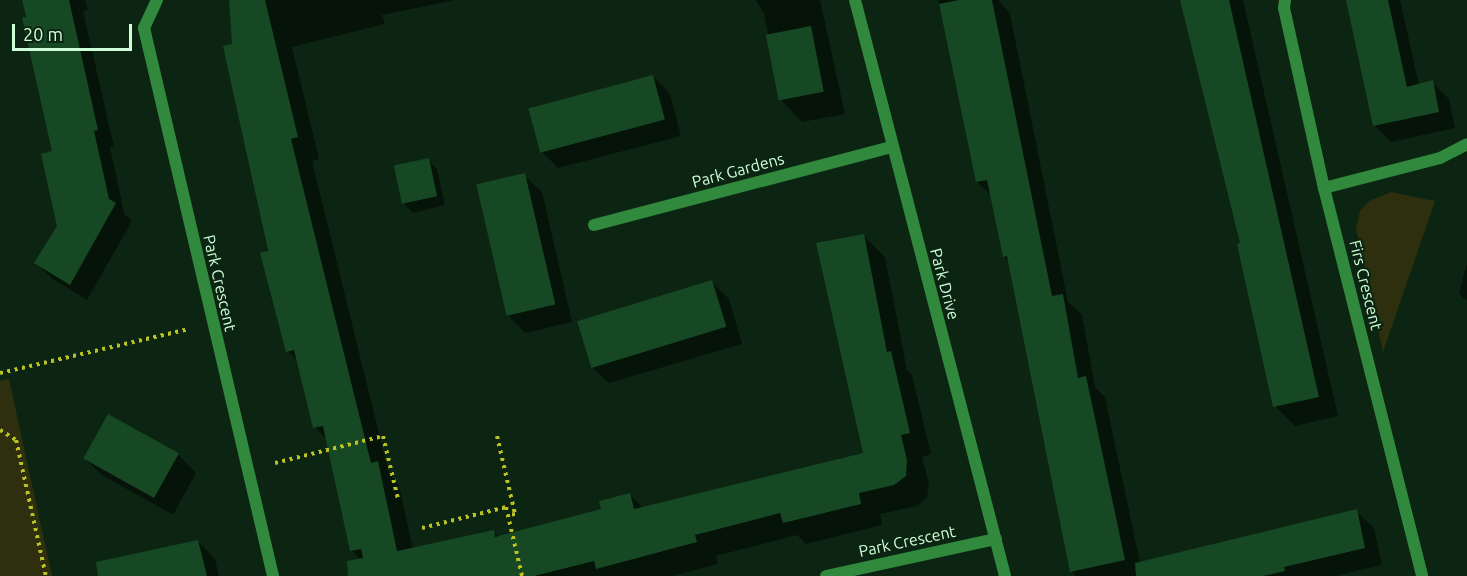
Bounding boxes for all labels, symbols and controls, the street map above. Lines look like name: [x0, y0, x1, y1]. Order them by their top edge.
scale bar: [15, 12, 135, 50]
text: 20 m: [23, 24, 63, 44]
street label: Park Gardens: [690, 148, 786, 192]
street label: Park Crescent: [200, 233, 240, 333]
street label: Firs Crescent: [1346, 238, 1386, 332]
street label: Park Drive: [926, 246, 964, 322]
street label: Park Crescent: [857, 521, 957, 561]

